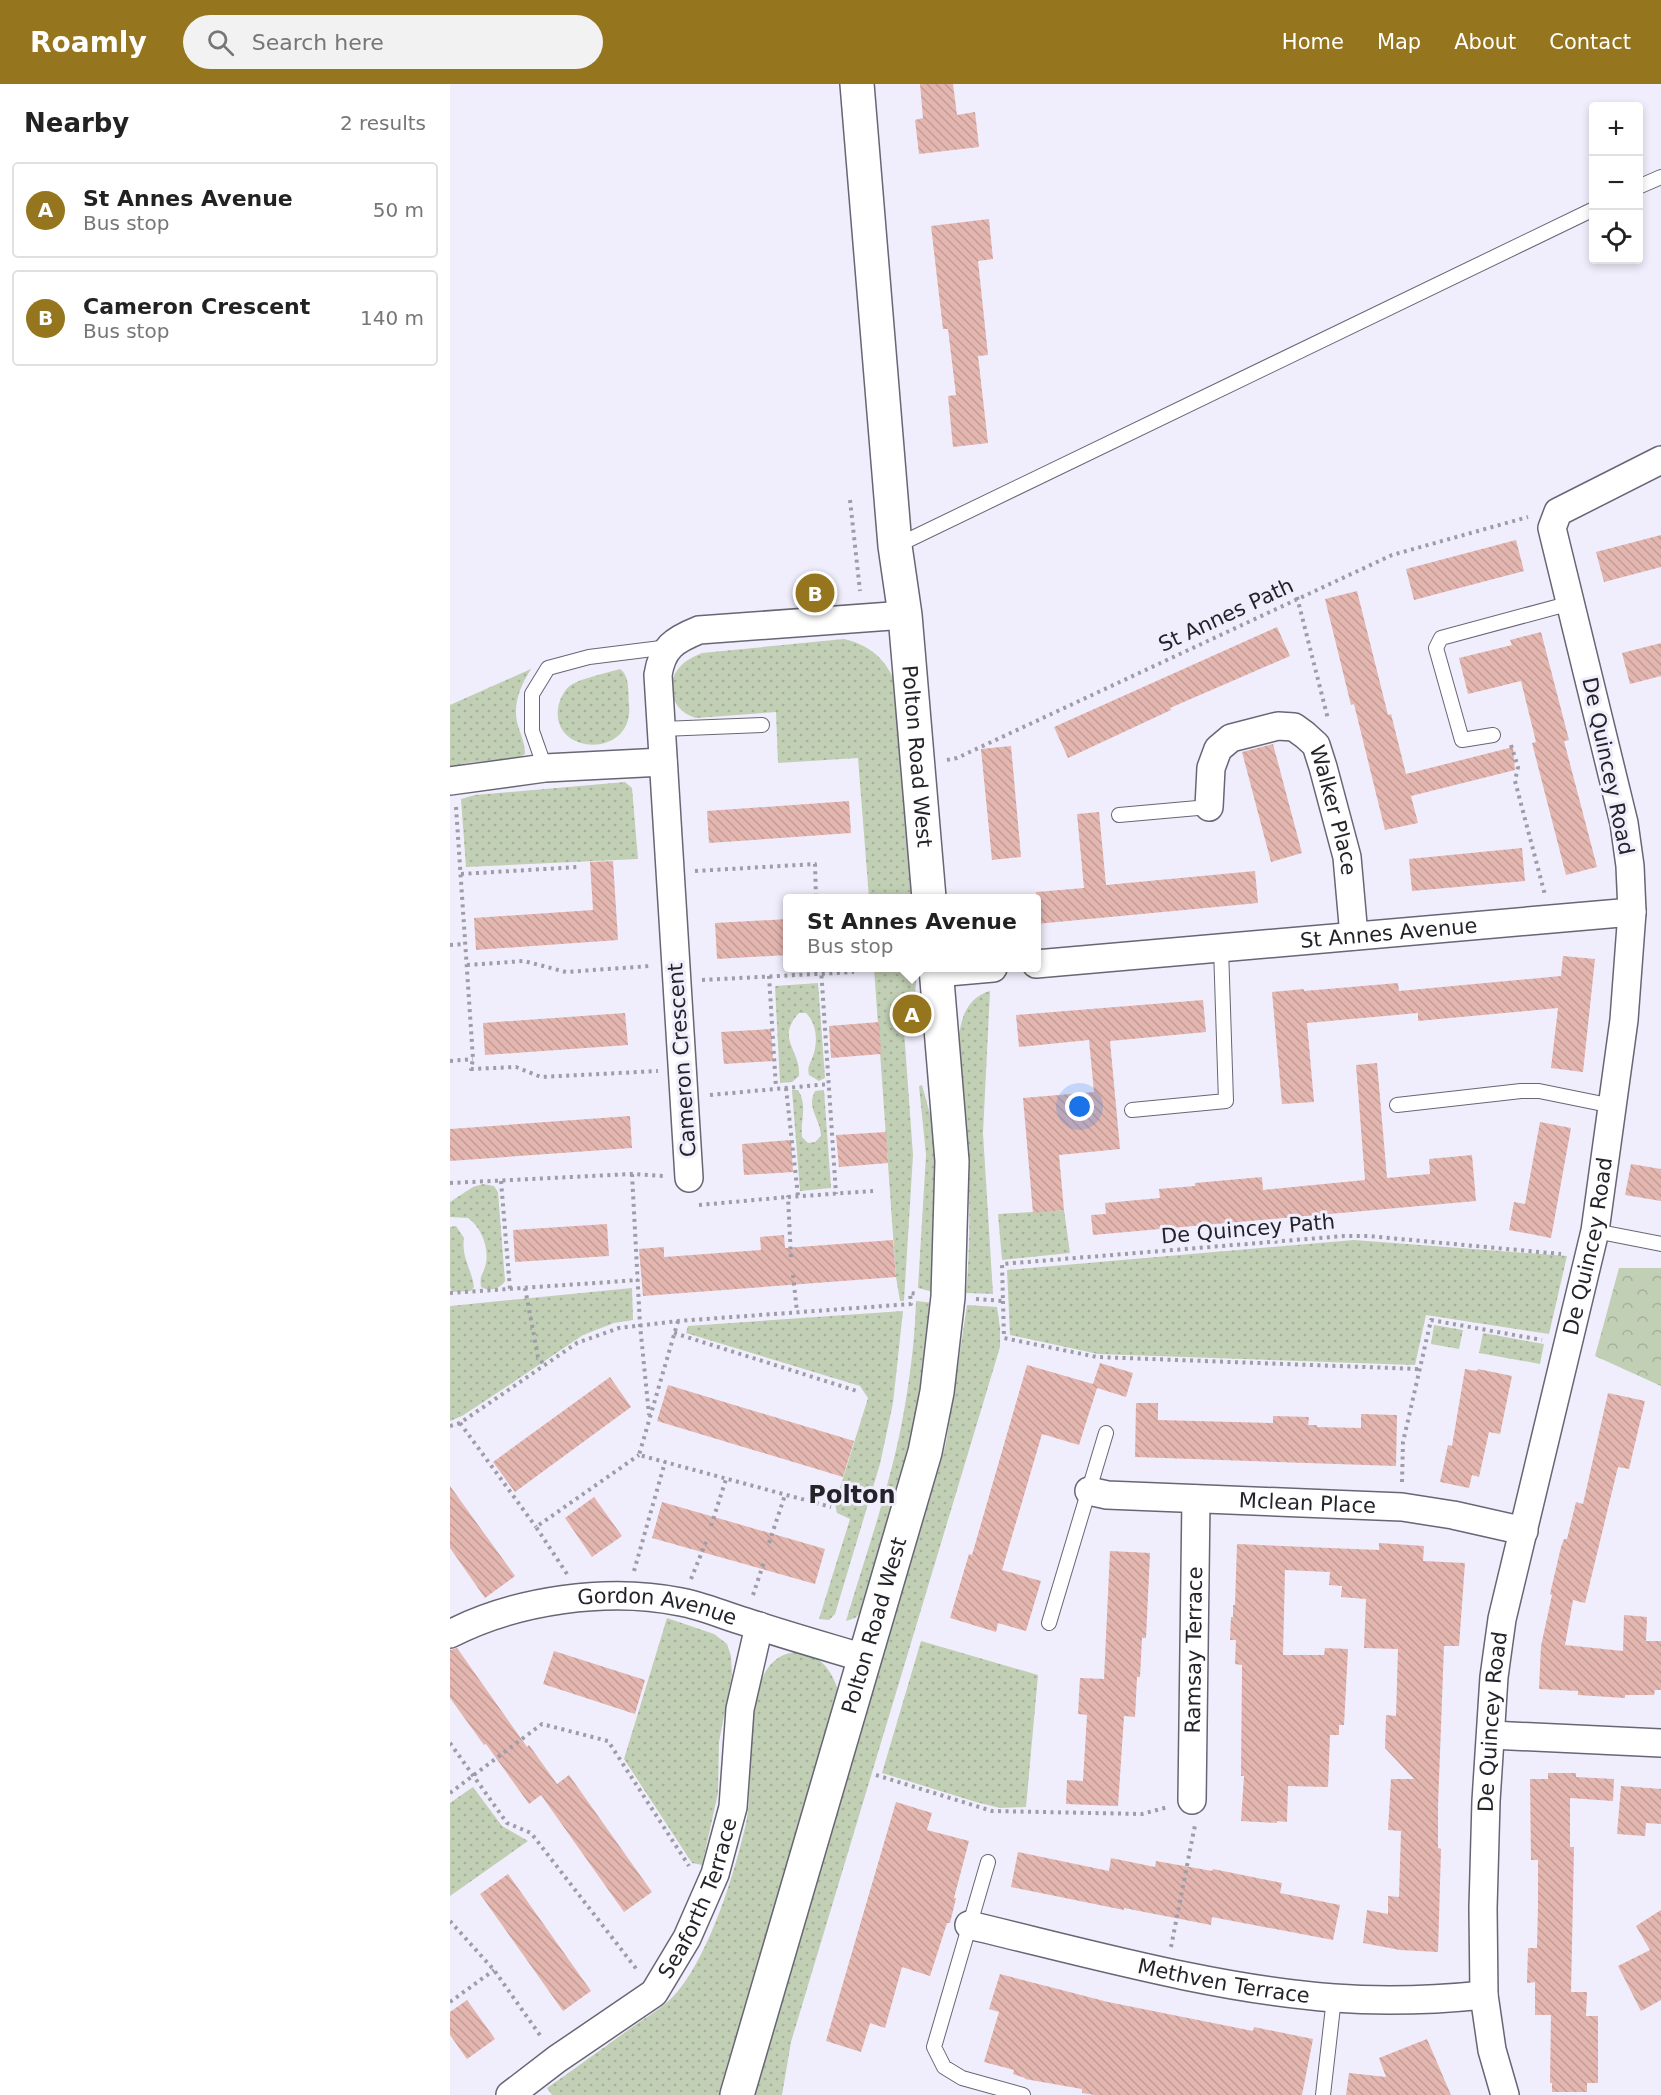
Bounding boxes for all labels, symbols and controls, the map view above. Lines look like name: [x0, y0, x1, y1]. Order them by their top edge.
search box: [183, 15, 603, 69]
text: Roamly: [30, 26, 147, 59]
icon: search: [204, 26, 237, 59]
text: Search here: [252, 30, 384, 55]
text: Home: [1282, 30, 1344, 54]
text: Map: [1377, 30, 1421, 54]
text: About: [1454, 30, 1516, 54]
text: Contact: [1549, 30, 1631, 54]
map controls: [1589, 102, 1643, 264]
button: +: [1589, 102, 1643, 156]
text: Nearby: [24, 108, 129, 138]
text: 2 results: [340, 111, 426, 135]
button: −: [1589, 156, 1643, 210]
text: St Annes Avenue: [83, 186, 293, 211]
text: A: [38, 198, 53, 222]
text: 50 m: [373, 198, 424, 222]
button: locate: [1589, 210, 1643, 264]
text: Bus stop: [83, 211, 169, 235]
text: Cameron Crescent: [83, 294, 310, 319]
text: B: [38, 306, 53, 330]
text: 140 m: [360, 306, 424, 330]
text: Bus stop: [83, 319, 169, 343]
pin: B: [796, 570, 835, 616]
street label: St Annes Path: [1155, 573, 1297, 657]
street label: Polton Road West: [897, 664, 937, 848]
street label: De Quincey Road: [1577, 675, 1639, 857]
street label: Walker Place: [1305, 742, 1361, 876]
popup: [783, 894, 1041, 972]
text: St Annes Avenue: [807, 909, 1017, 934]
street label: St Annes Avenue: [1299, 914, 1478, 953]
text: Bus stop: [807, 934, 893, 958]
street label: Cameron Crescent: [663, 962, 701, 1158]
pin: A: [892, 992, 932, 1036]
your location: [1065, 1092, 1094, 1121]
street label: De Quincey Road: [1558, 1156, 1617, 1338]
street label: De Quincey Path: [1160, 1209, 1336, 1249]
district label: Polton: [808, 1481, 896, 1509]
street label: Mclean Place: [1238, 1488, 1376, 1518]
street label: Polton Road West: [837, 1535, 911, 1717]
street label: Ramsay Terrace: [1181, 1566, 1207, 1734]
street label: Gordon Avenue: [576, 1584, 740, 1630]
street label: De Quincey Road: [1474, 1630, 1512, 1812]
street label: Seaforth Terrace: [654, 1815, 742, 1983]
street label: Methven Terrace: [1135, 1954, 1311, 2008]

